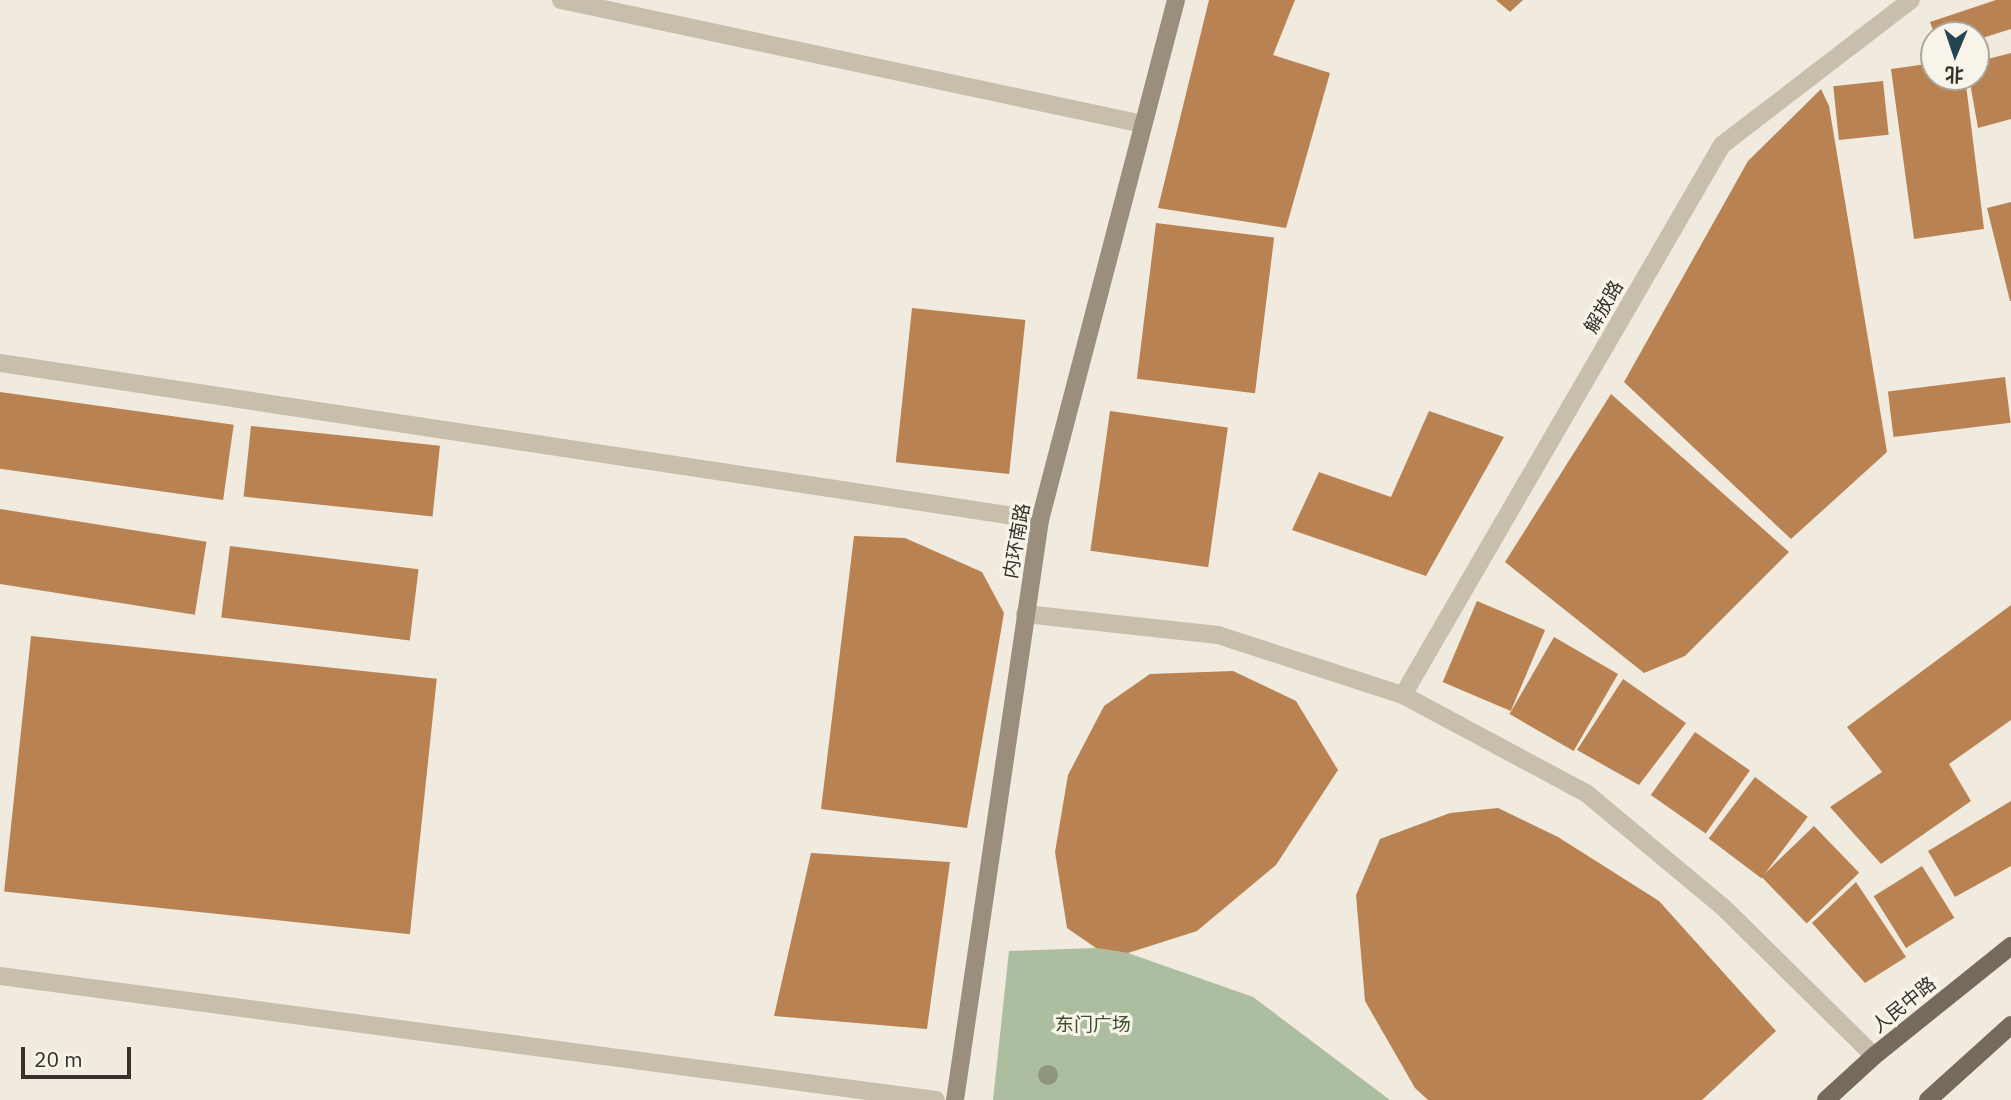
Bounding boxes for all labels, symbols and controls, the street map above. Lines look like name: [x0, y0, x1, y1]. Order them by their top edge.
north arrow: [1920, 21, 1990, 91]
text: 北: [1944, 63, 1964, 87]
street label: 解放路: [1580, 277, 1628, 337]
street label: 内环南路: [999, 502, 1035, 580]
street label: 人民中路: [1867, 972, 1941, 1038]
park label: 东门广场: [1055, 1014, 1131, 1036]
scale bar: [24, 1034, 135, 1078]
text: 20 m: [34, 1045, 83, 1073]

